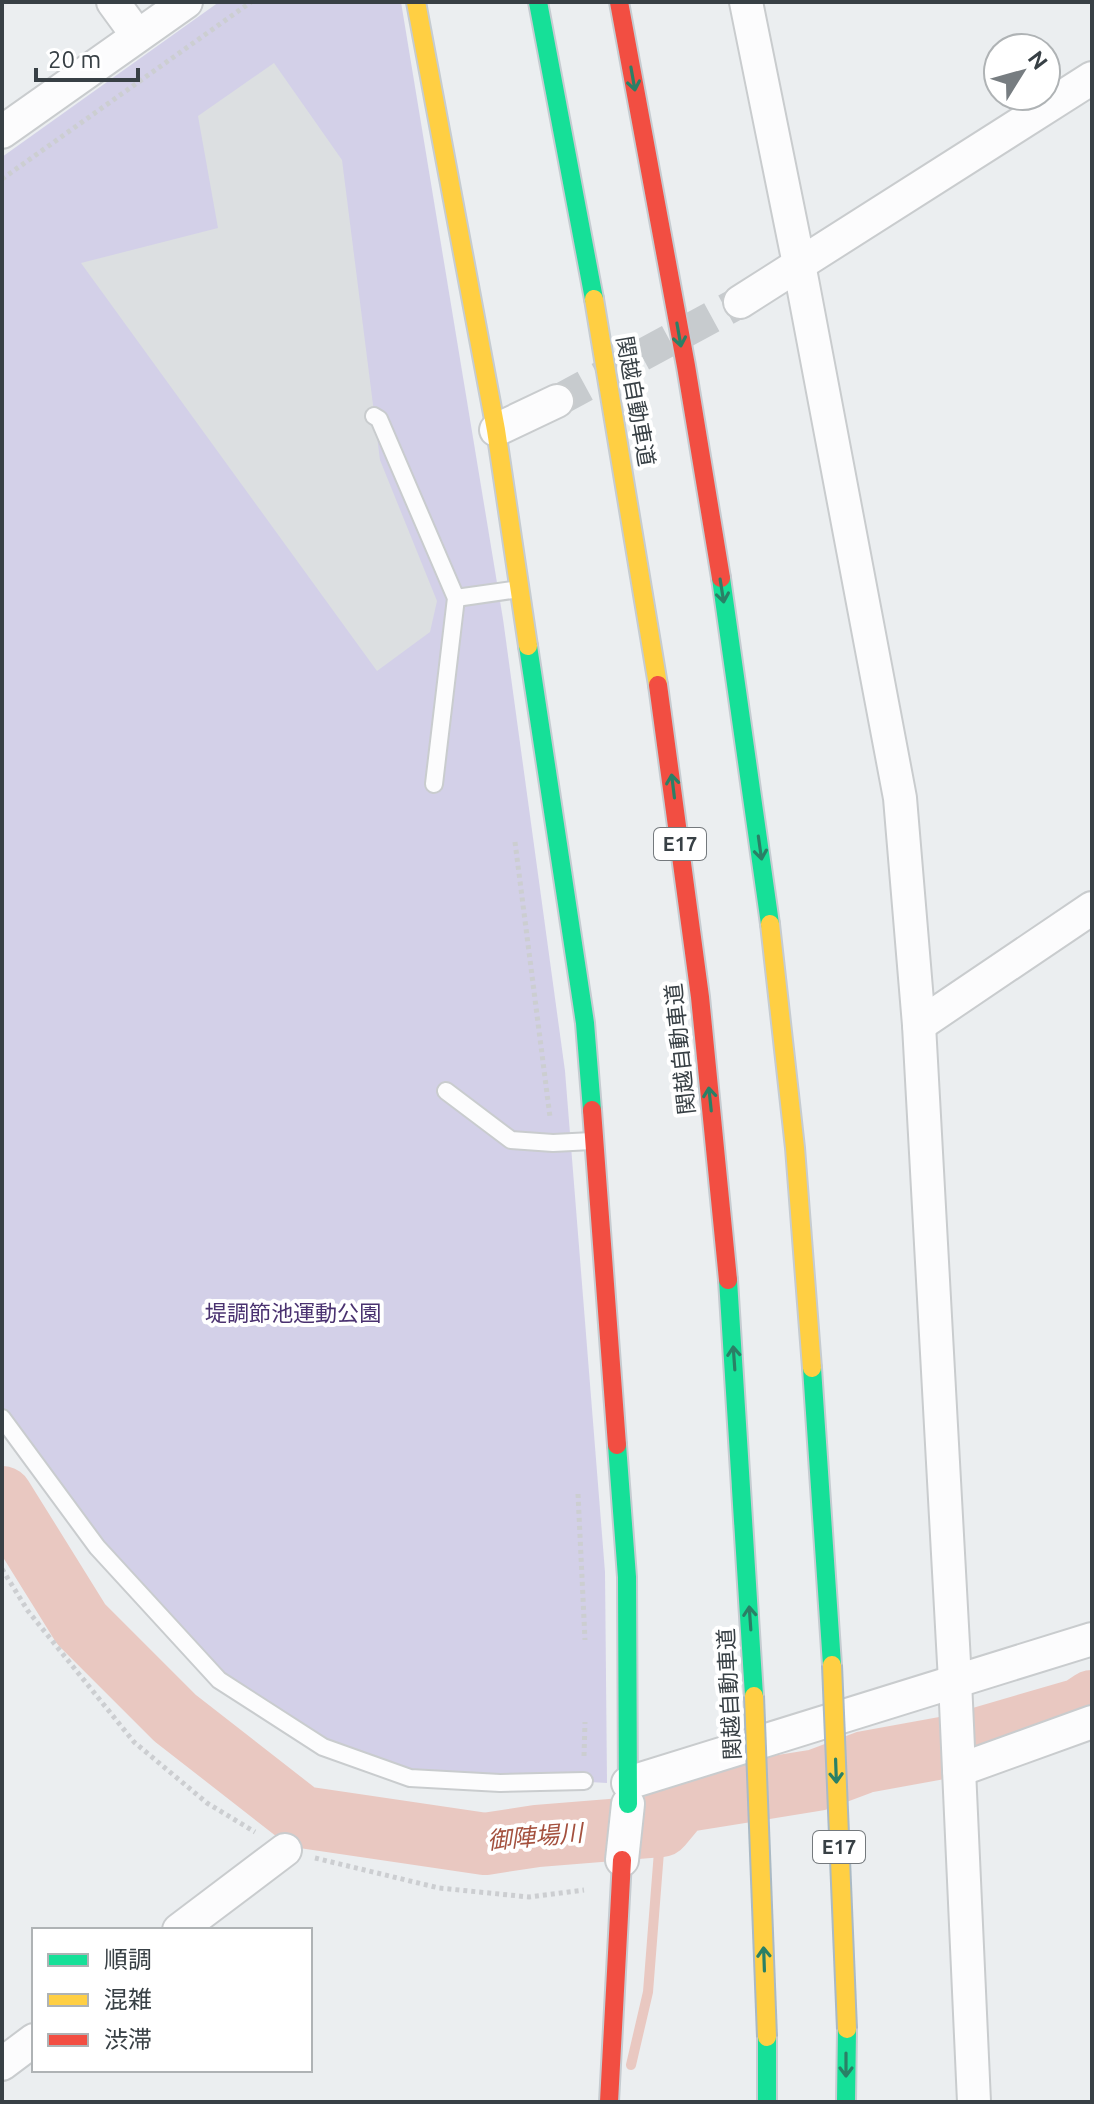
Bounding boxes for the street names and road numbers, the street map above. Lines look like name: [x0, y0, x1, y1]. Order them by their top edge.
street label: 関越自動車道: [613, 334, 660, 468]
road number: E17: [654, 828, 706, 860]
street label: 関越自動車道: [660, 982, 699, 1116]
street label: 関越自動車道: [713, 1627, 744, 1761]
road number: E17: [813, 1831, 865, 1863]

